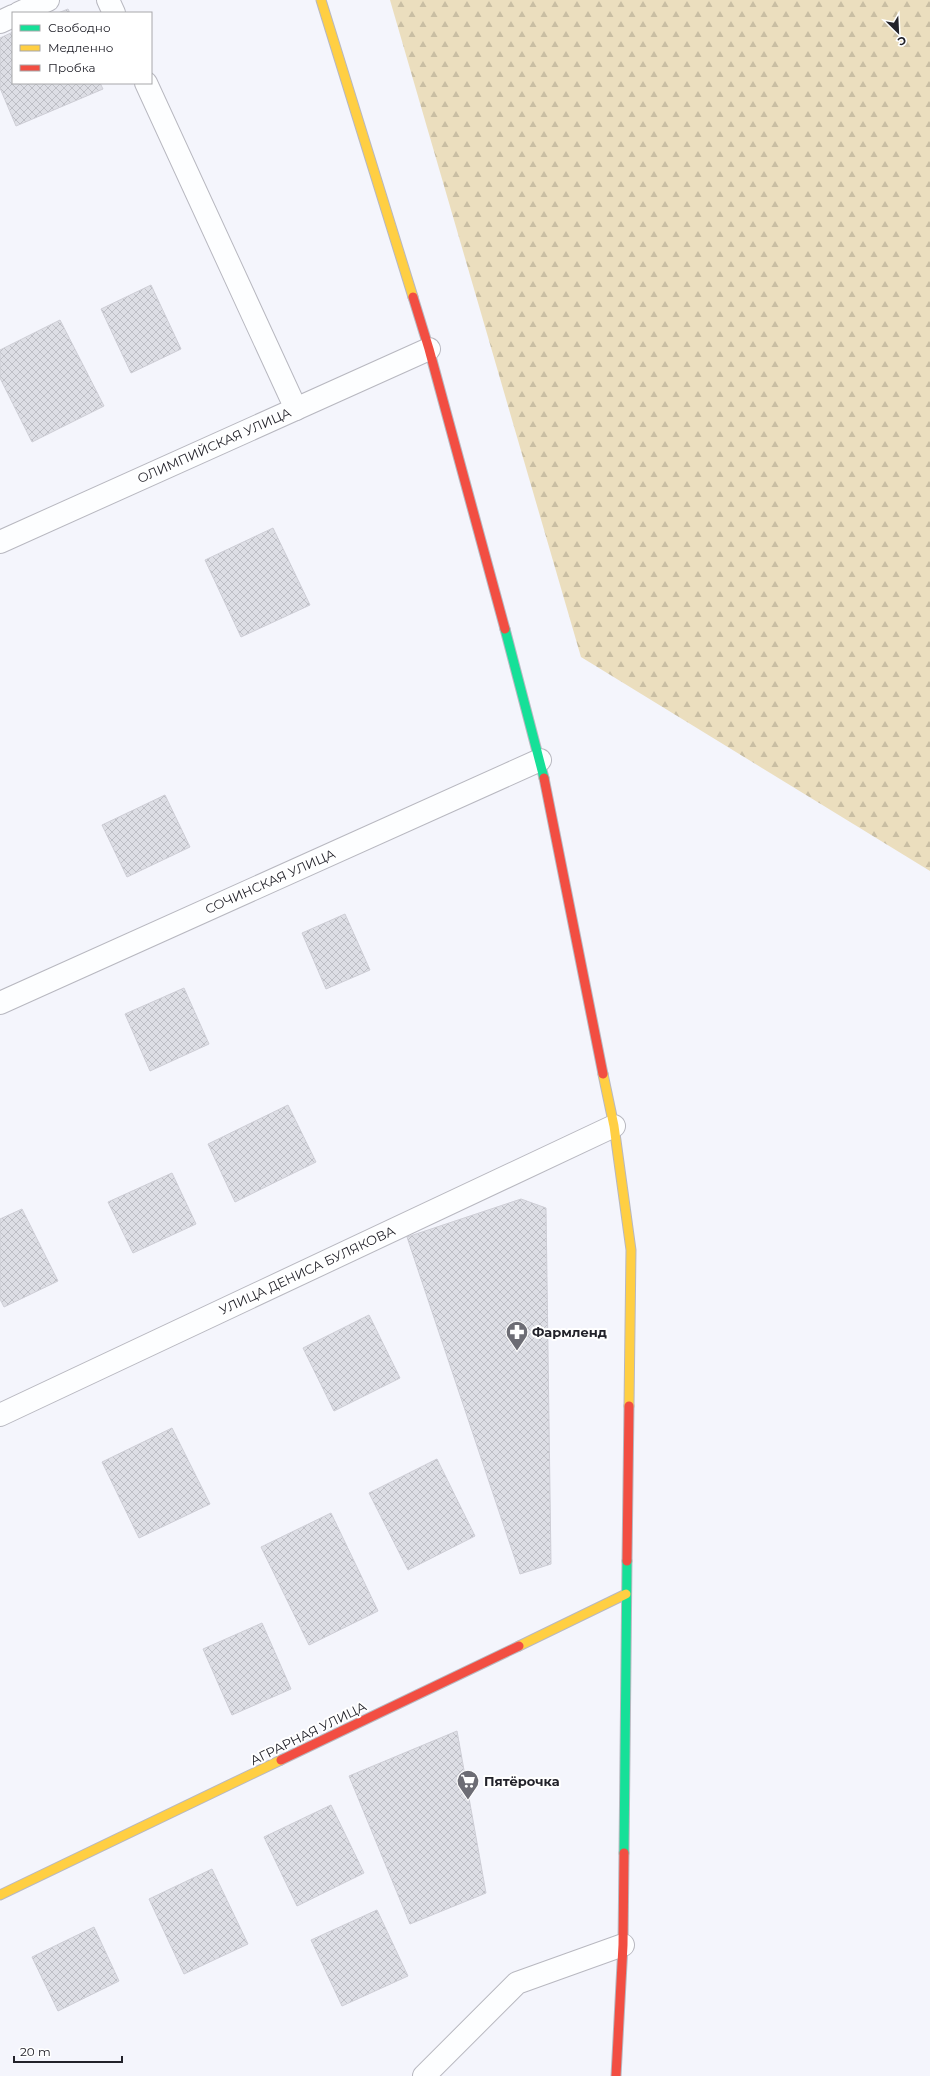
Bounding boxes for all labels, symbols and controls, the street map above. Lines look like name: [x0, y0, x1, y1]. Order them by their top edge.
legend: [12, 12, 152, 84]
north arrow: [878, 12, 918, 52]
text: Свободно: [48, 20, 111, 35]
text: С: [896, 33, 909, 49]
text: Медленно: [48, 40, 114, 55]
text: Пробка: [48, 60, 96, 75]
street label: ОЛИМПИЙСКАЯ УЛИЦА: [135, 404, 294, 486]
street label: СОЧИНСКАЯ УЛИЦА: [202, 845, 338, 917]
street label: УЛИЦА ДЕНИСА БУЛЯКОВА: [217, 1222, 398, 1318]
pharmacy icon: Фармленд: [504, 1319, 530, 1352]
place label: Фармленд: [532, 1324, 607, 1340]
street label: АГРАРНАЯ УЛИЦА: [247, 1698, 369, 1768]
supermarket icon: Пятёрочка: [455, 1768, 481, 1801]
place label: Пятёрочка: [484, 1773, 560, 1789]
scale bar: [14, 2038, 122, 2064]
text: 20 m: [20, 2044, 51, 2059]

